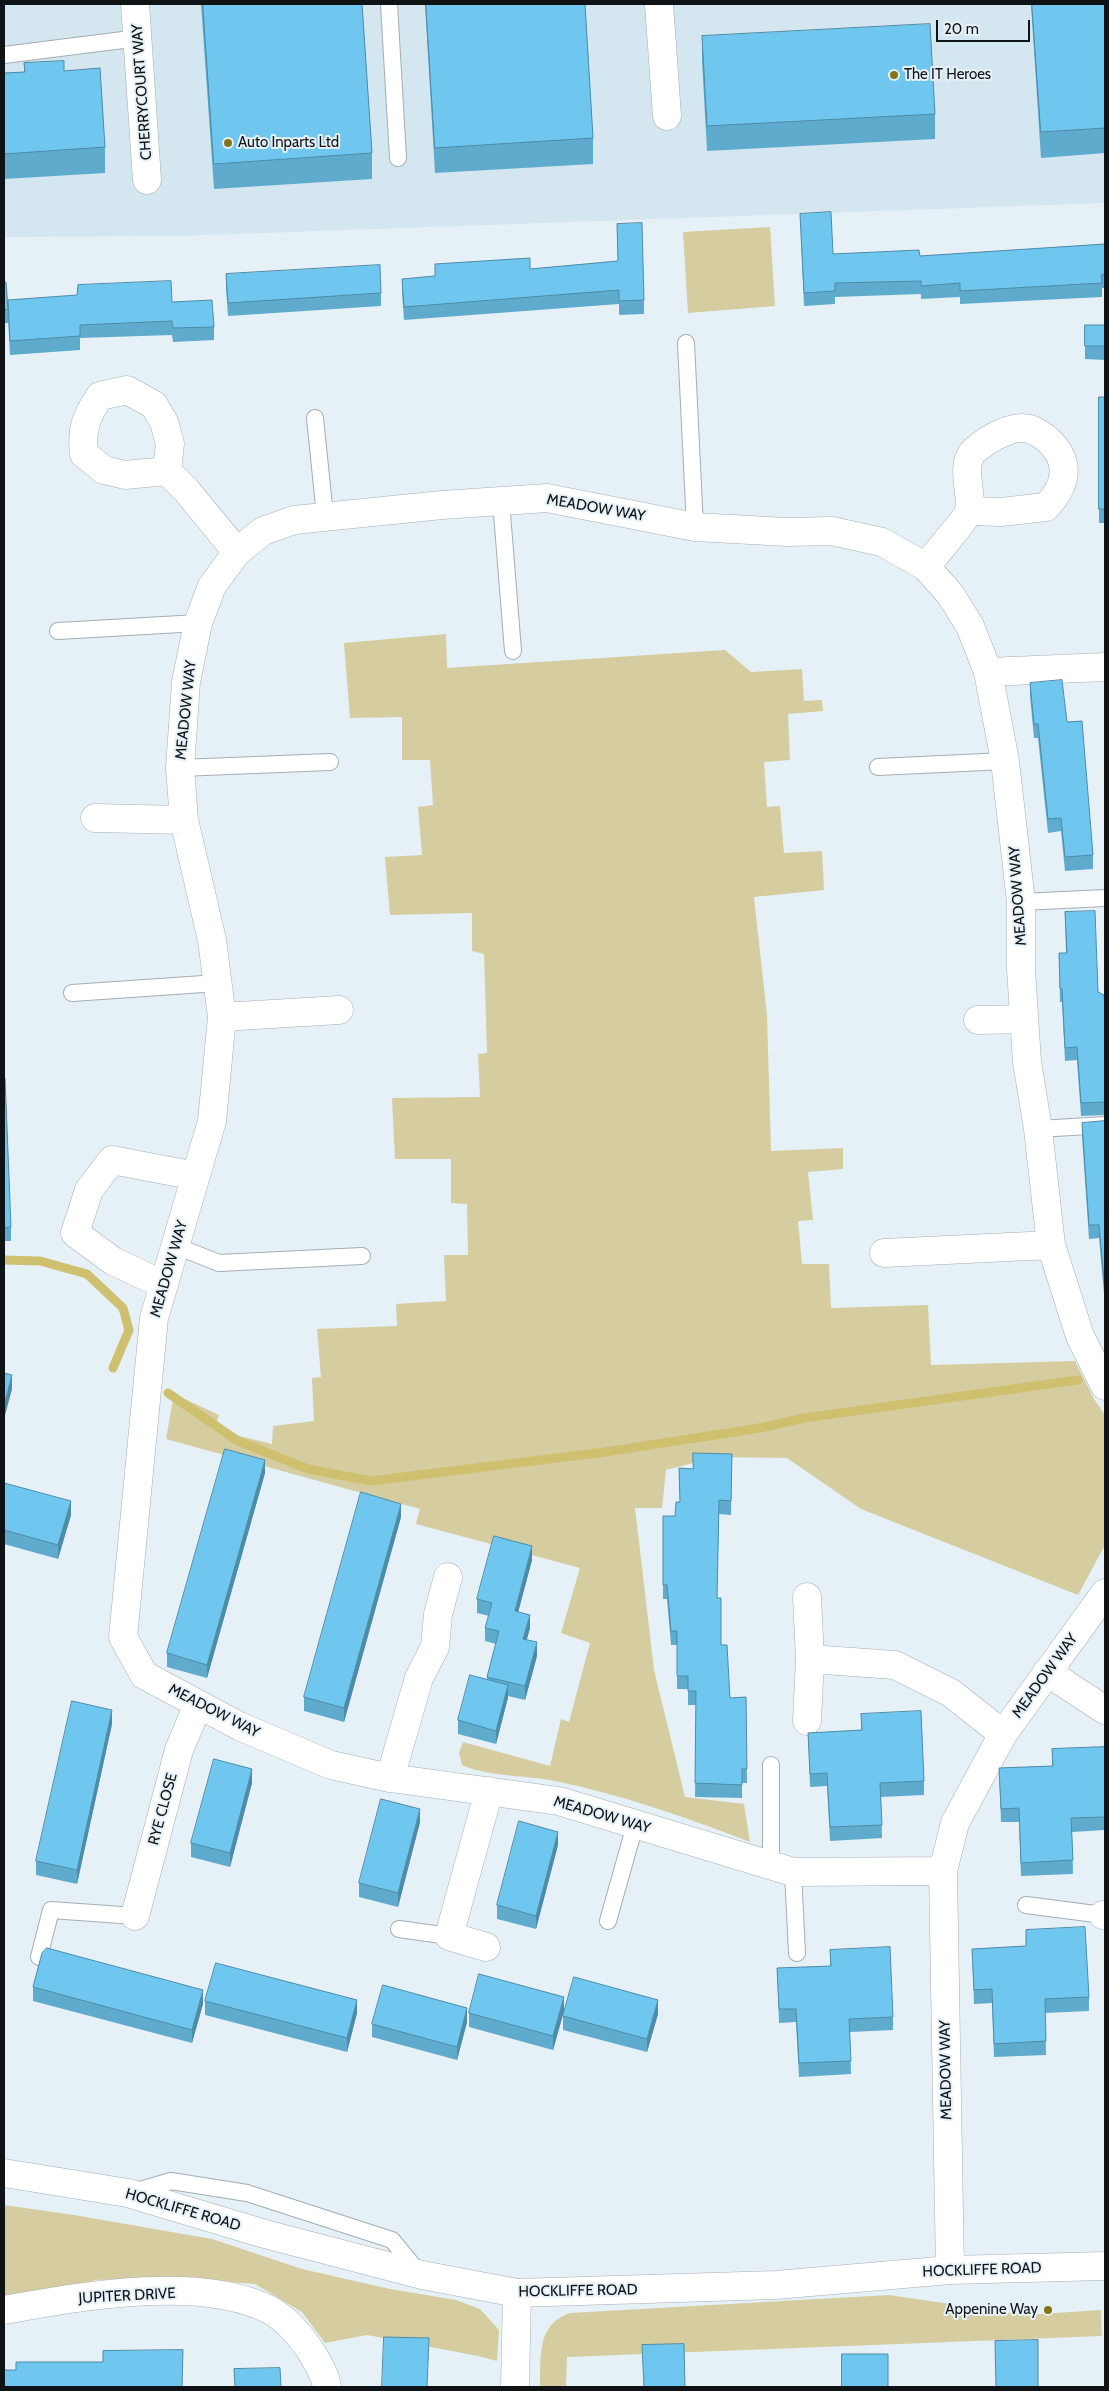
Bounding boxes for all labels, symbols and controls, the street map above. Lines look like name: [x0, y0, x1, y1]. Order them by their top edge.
scale bar: [939, 10, 1033, 42]
text: 20 m: [944, 20, 979, 38]
street label: CHERRYCOURT WAY: [128, 23, 156, 161]
place label: The IT Heroes: [904, 66, 991, 84]
marker: The IT Heroes: [888, 69, 900, 81]
place label: Auto Inparts Ltd: [238, 134, 339, 152]
marker: Auto Inparts Ltd: [222, 137, 234, 149]
street label: MEADOW WAY: [545, 490, 647, 526]
street label: MEADOW WAY: [172, 659, 200, 761]
street label: MEADOW WAY: [1006, 846, 1030, 946]
street label: MEADOW WAY: [147, 1218, 191, 1320]
street label: MEADOW WAY: [1008, 1630, 1082, 1722]
street label: MEADOW WAY: [165, 1680, 263, 1742]
street label: RYE CLOSE: [145, 1771, 181, 1847]
street label: MEADOW WAY: [551, 1793, 653, 1837]
street label: MEADOW WAY: [936, 2020, 956, 2120]
street label: HOCKLIFFE ROAD: [123, 2185, 243, 2235]
street label: HOCKLIFFE ROAD: [922, 2259, 1042, 2281]
street label: HOCKLIFFE ROAD: [518, 2281, 638, 2301]
street label: JUPITER DRIVE: [78, 2284, 176, 2308]
place label: Appenine Way: [945, 2301, 1038, 2319]
marker: Appenine Way: [1042, 2304, 1054, 2316]

